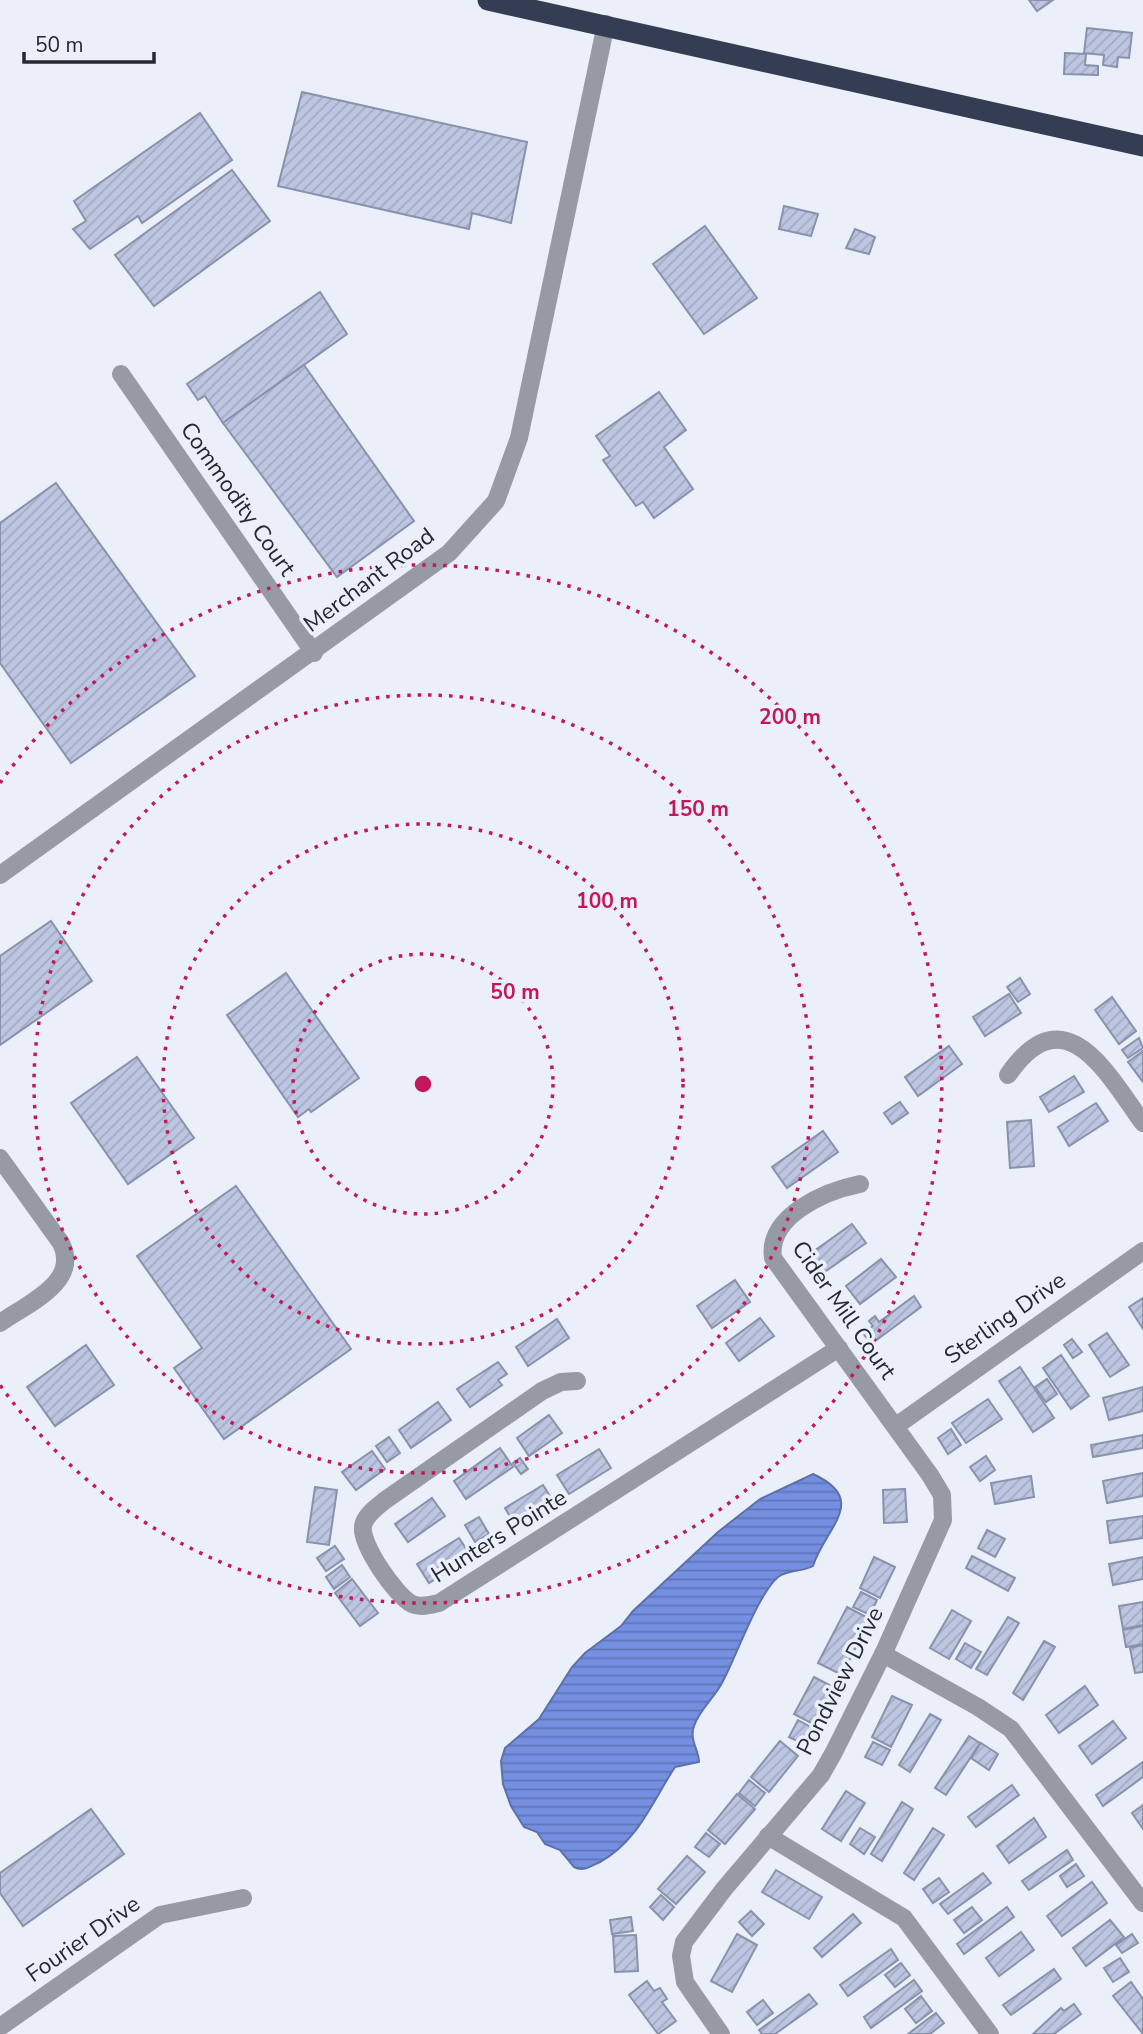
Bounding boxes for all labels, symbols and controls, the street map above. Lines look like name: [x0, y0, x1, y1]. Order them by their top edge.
scale bar: [24, 21, 154, 65]
text: 50 m: [35, 31, 84, 59]
street label: Commodity Court: [173, 416, 303, 583]
street label: Merchant Road: [297, 521, 441, 639]
text: 200 m: [759, 703, 821, 731]
text: 150 m: [667, 795, 729, 823]
text: 100 m: [576, 887, 638, 915]
text: 50 m: [490, 978, 540, 1006]
centre of rings: [411, 1072, 435, 1096]
street label: Cider Mill Court: [785, 1235, 904, 1386]
street label: Sterling Drive: [938, 1265, 1072, 1371]
street label: Hunters Pointe: [425, 1482, 573, 1590]
street label: Pondview Drive: [789, 1602, 891, 1760]
street label: Fourier Drive: [20, 1888, 146, 1990]

